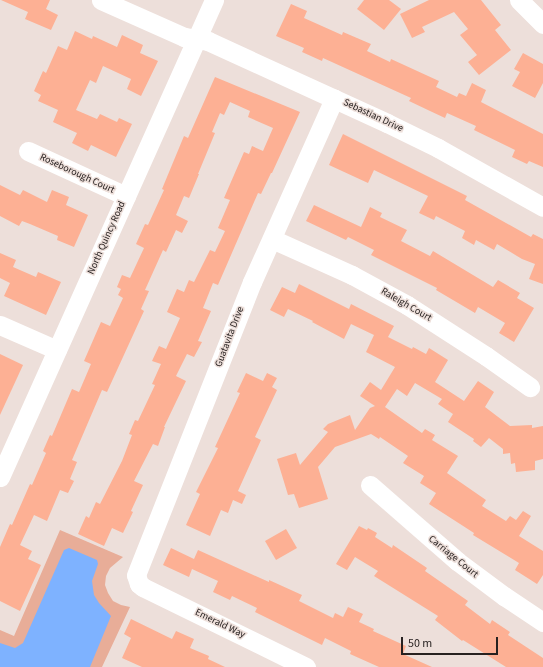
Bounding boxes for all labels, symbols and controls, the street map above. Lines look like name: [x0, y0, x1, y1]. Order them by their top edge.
street label: Sebastian Drive: [341, 97, 405, 135]
street label: Roseborough Court: [38, 151, 116, 197]
street label: North Quincy Road: [85, 199, 129, 277]
street label: Raleigh Court: [379, 286, 433, 324]
street label: Guatavita Drive: [213, 305, 247, 369]
street label: Carriage Court: [426, 533, 480, 581]
street label: Emerald Way: [193, 607, 247, 641]
scale bar: [403, 629, 500, 655]
text: 50 m: [408, 635, 432, 652]

